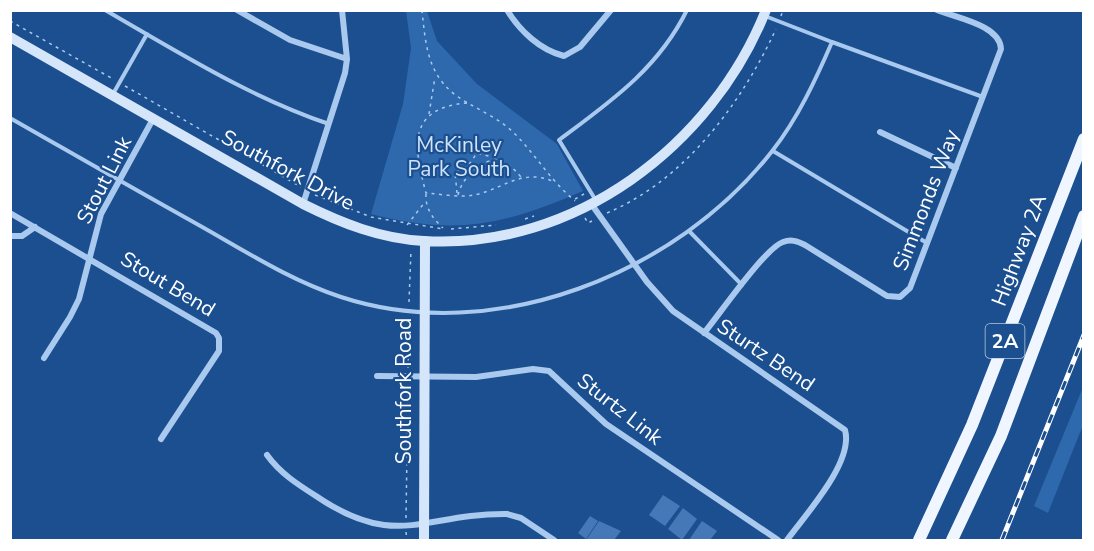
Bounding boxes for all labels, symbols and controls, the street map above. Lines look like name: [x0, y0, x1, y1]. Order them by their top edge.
street label: Southfork Drive: [216, 123, 360, 217]
street label: Simmonds Way: [886, 125, 966, 274]
street label: Stout Link: [70, 131, 138, 229]
park label: McKinley Park South: [408, 131, 510, 183]
street label: Highway 2A: [985, 190, 1053, 310]
street label: Stout Bend: [115, 245, 221, 323]
street label: Sturtz Bend: [712, 312, 820, 398]
street label: Southfork Road: [390, 318, 418, 464]
road number: 2A: [986, 324, 1024, 358]
street label: Sturtz Link: [571, 367, 669, 452]

